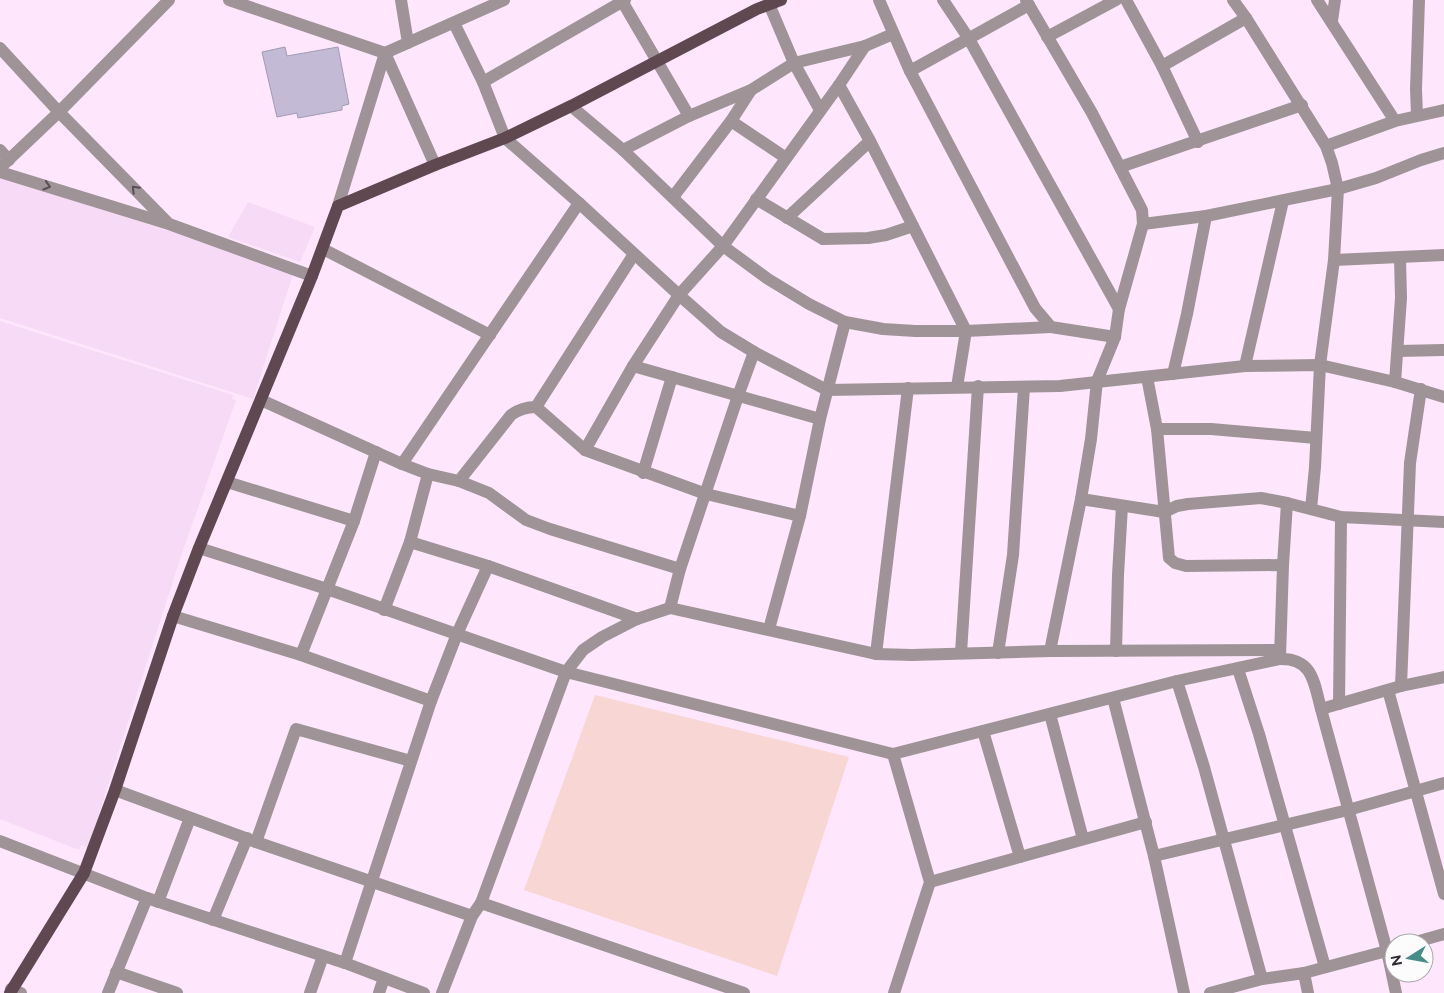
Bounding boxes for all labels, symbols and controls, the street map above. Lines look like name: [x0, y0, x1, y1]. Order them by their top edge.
one-way arrow: [42, 181, 50, 191]
one-way arrow: [132, 186, 141, 195]
north arrow: [1384, 933, 1434, 983]
text: N: [1387, 954, 1405, 967]

